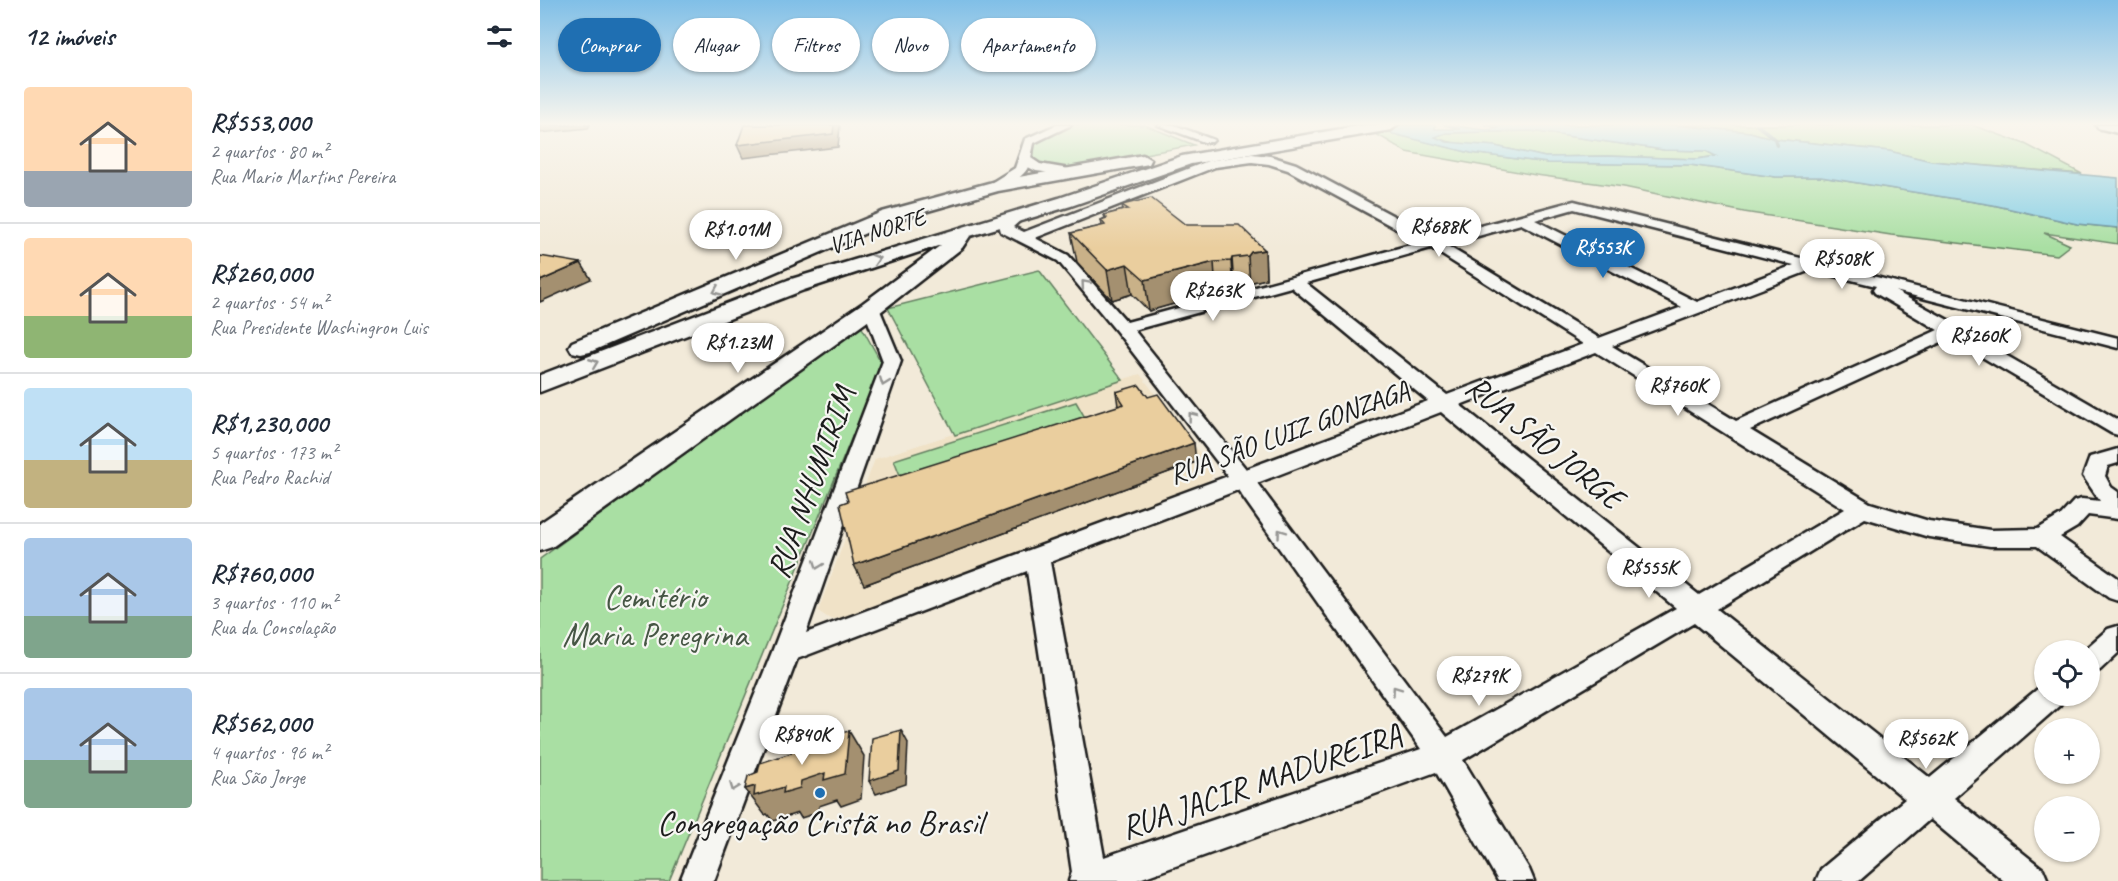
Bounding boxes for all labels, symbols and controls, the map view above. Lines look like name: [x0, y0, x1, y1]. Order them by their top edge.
chip: Comprar: [558, 18, 661, 72]
chip: Alugar: [673, 18, 760, 72]
chip: Filtros: [772, 18, 860, 72]
chip: Novo: [872, 18, 949, 72]
chip: Apartamento: [961, 18, 1096, 72]
text: 12 imóveis: [24, 20, 114, 53]
icon: filters: [483, 20, 516, 53]
text: R$553,000: [210, 106, 310, 139]
icon: home: [72, 111, 144, 183]
text: 2 quartos · 80 m²: [210, 139, 328, 164]
text: Rua Mario Martins Pereira: [210, 164, 395, 189]
street label: VIA NORTE: [825, 200, 932, 261]
pin: R$688K: [1390, 207, 1488, 258]
pin: R$1.01M: [681, 210, 791, 261]
text: R$688K: [1410, 214, 1468, 239]
text: R$1.01M: [703, 217, 769, 242]
pin: R$553K: [1554, 228, 1652, 279]
text: R$553K: [1575, 235, 1631, 260]
pin: R$508K: [1793, 239, 1891, 290]
text: R$508K: [1814, 246, 1870, 271]
one-way arrow: [870, 254, 881, 266]
text: R$260,000: [210, 257, 312, 290]
icon: home: [72, 262, 144, 334]
pin: R$263K: [1164, 271, 1262, 322]
text: R$263K: [1184, 278, 1242, 303]
one-way arrow: [1081, 280, 1092, 291]
one-way arrow: [713, 284, 724, 296]
text: 2 quartos · 54 m²: [210, 290, 328, 315]
text: Rua Presidente Washingron Luis: [210, 315, 428, 340]
pin: R$260K: [1930, 316, 2028, 367]
pin: R$1.23M: [683, 323, 793, 374]
text: R$260K: [1950, 323, 2008, 348]
text: R$1.23M: [705, 330, 771, 355]
one-way arrow: [588, 358, 599, 370]
street label: RUA SÃO JORGE: [1457, 365, 1636, 521]
pin: R$760K: [1629, 366, 1727, 417]
street label: RUA SÃO LUIZ GONZAGA: [1164, 372, 1415, 492]
text: R$760K: [1649, 373, 1707, 398]
one-way arrow: [879, 376, 892, 387]
street label: RUA NHUMIRIM: [757, 378, 866, 584]
text: R$1,230,000: [210, 407, 328, 440]
icon: home: [72, 412, 144, 484]
one-way arrow: [1189, 412, 1200, 423]
text: 5 quartos · 173 m²: [210, 440, 337, 465]
text: Rua Pedro Rachid: [210, 465, 329, 490]
one-way arrow: [1277, 529, 1288, 540]
pin: R$555K: [1600, 548, 1698, 599]
text: R$555K: [1621, 555, 1677, 580]
text: R$760,000: [210, 557, 312, 590]
one-way arrow: [812, 559, 825, 570]
icon: home: [72, 562, 144, 634]
park label: Cemitério Maria Peregrina: [562, 576, 750, 656]
text: 3 quartos · 110 m²: [210, 590, 337, 615]
text: Rua da Consolação: [210, 615, 335, 640]
map controls: [2034, 640, 2100, 862]
button: locate: [2034, 640, 2100, 706]
pin: R$279K: [1430, 656, 1528, 707]
text: R$279K: [1451, 663, 1507, 688]
one-way arrow: [1393, 686, 1404, 697]
text: R$562,000: [210, 707, 311, 740]
icon: home: [72, 712, 144, 784]
street label: RUA JACIR MADUREIRA: [1115, 713, 1408, 849]
pin: R$840K: [753, 715, 851, 766]
button: +: [2034, 718, 2100, 784]
pin: R$562K: [1877, 719, 1975, 770]
text: R$840K: [773, 722, 831, 747]
text: R$562K: [1897, 726, 1955, 751]
text: 4 quartos · 96 m²: [210, 740, 328, 765]
text: Rua São Jorge: [210, 765, 305, 790]
one-way arrow: [729, 781, 741, 792]
marker: Congregação Cristã no Brasil: [813, 786, 827, 800]
button: −: [2034, 796, 2100, 862]
place label: Congregação Cristã no Brasil: [657, 802, 988, 844]

